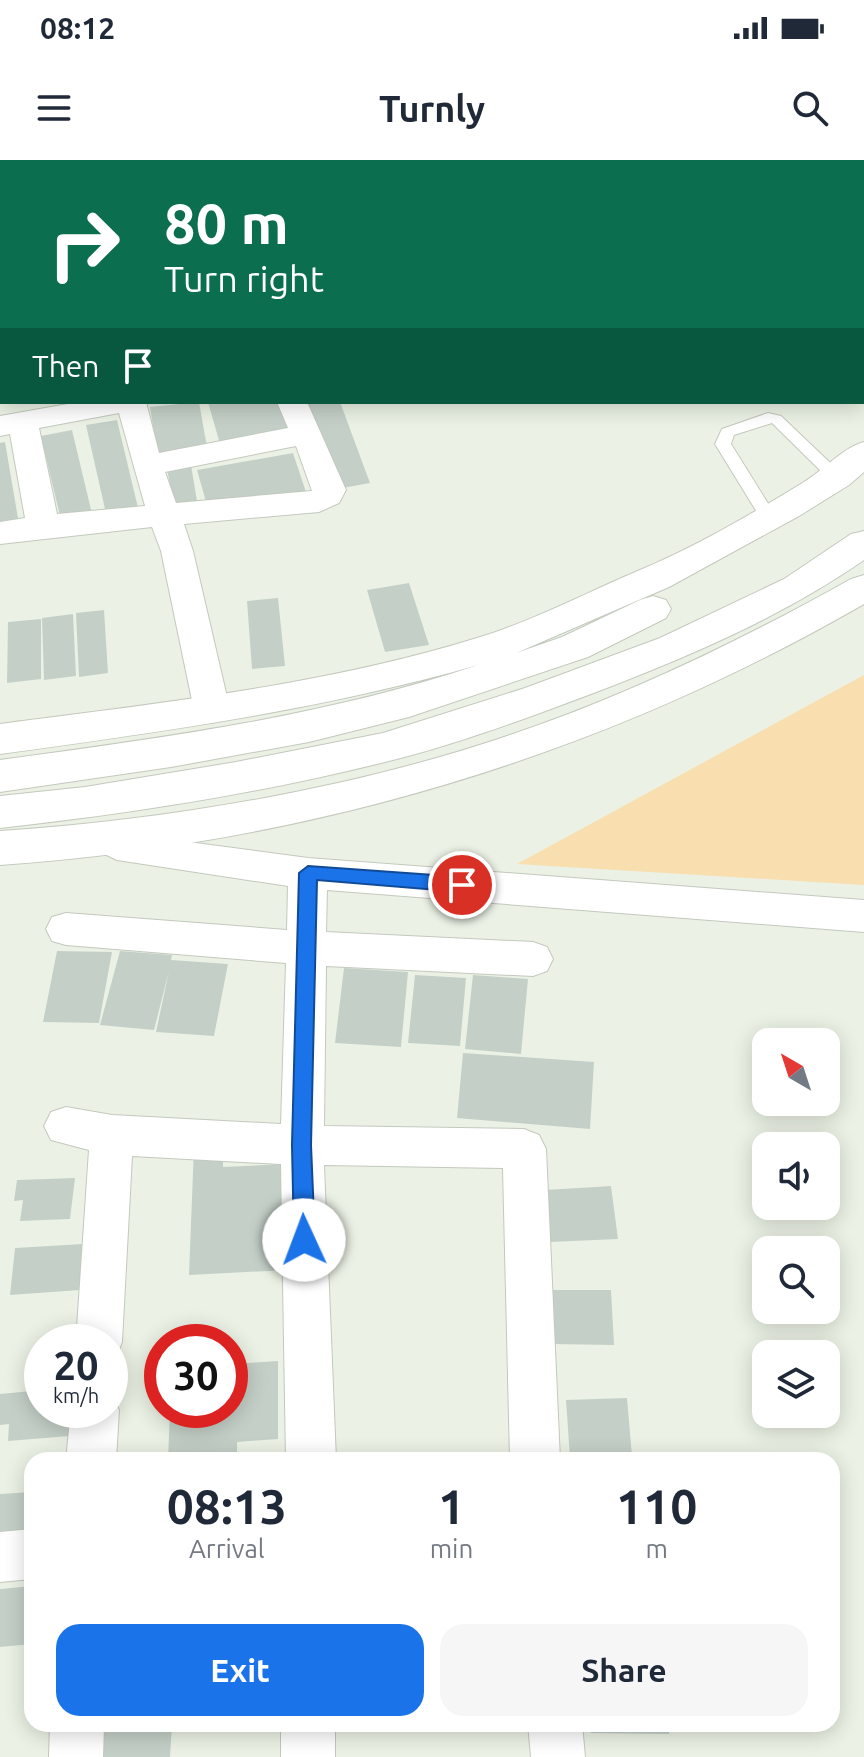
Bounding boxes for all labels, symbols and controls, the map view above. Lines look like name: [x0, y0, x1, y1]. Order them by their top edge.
text: 08:12: [40, 11, 115, 45]
icon: menu: [32, 86, 76, 130]
icon: search: [788, 86, 832, 130]
text: Turnly: [379, 88, 485, 129]
icon: right: [32, 192, 136, 296]
text: 80 m: [164, 192, 289, 255]
text: Turn right: [164, 258, 324, 299]
icon: arrive: [116, 344, 160, 388]
text: Then: [32, 349, 100, 383]
pin: [428, 851, 496, 919]
icon: arrive: [440, 863, 484, 907]
north arrow: [752, 1028, 840, 1116]
map controls: [752, 1028, 840, 1428]
button: sound: [752, 1132, 840, 1220]
position arrow: [262, 1198, 346, 1282]
button: search: [752, 1236, 840, 1324]
speed limit sign: 30: [144, 1324, 248, 1428]
button: layers: [752, 1340, 840, 1428]
text: 20: [53, 1343, 99, 1388]
text: km/h: [53, 1384, 99, 1407]
text: 08:13: [167, 1479, 287, 1533]
text: 1: [438, 1479, 465, 1533]
text: 110: [616, 1479, 697, 1533]
text: Arrival: [189, 1534, 265, 1563]
text: min: [430, 1534, 473, 1563]
text: m: [645, 1534, 668, 1563]
button: Exit: [56, 1624, 424, 1716]
button: Share: [440, 1624, 808, 1716]

